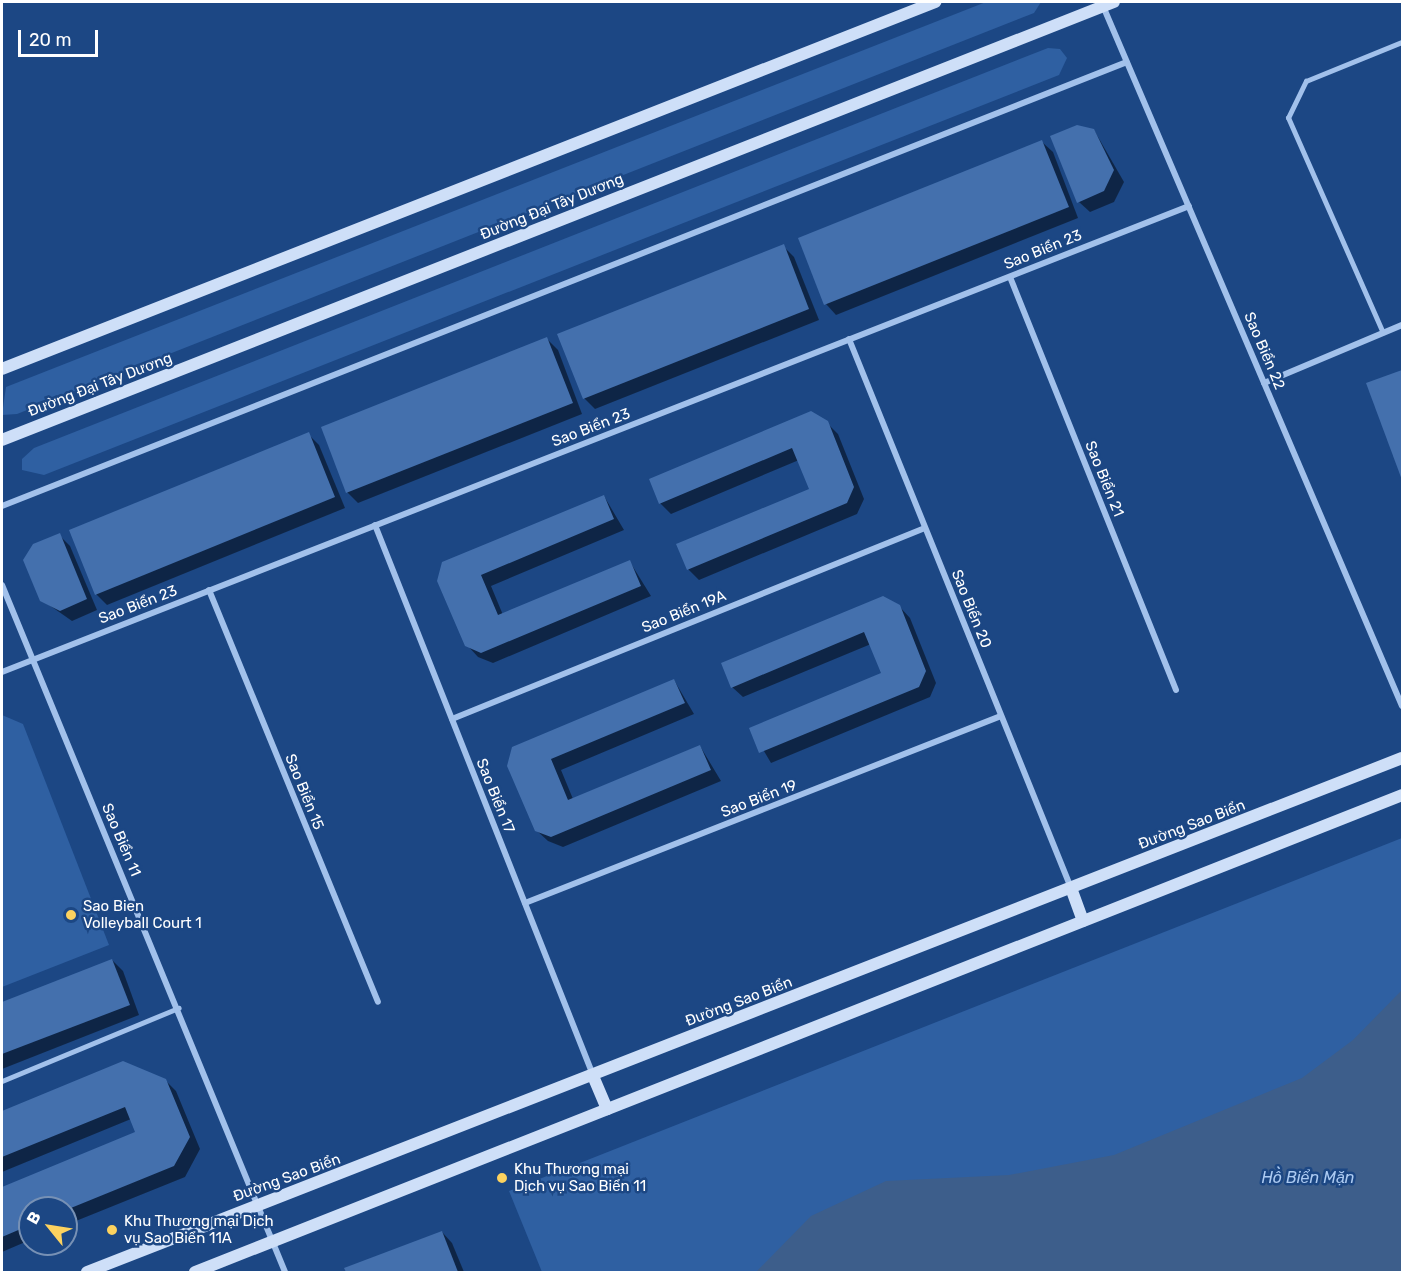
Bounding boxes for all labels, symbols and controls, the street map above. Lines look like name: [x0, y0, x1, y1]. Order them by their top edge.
scale bar: [21, 18, 100, 56]
text: 20 m: [29, 29, 71, 51]
street label: Đường Đại Tây Dương: [477, 170, 627, 244]
street label: Sao Biển 23: [1001, 226, 1085, 274]
street label: Sao Biển 22: [1240, 310, 1288, 392]
street label: Đường Đại Tây Dương: [25, 349, 175, 421]
street label: Sao Biển 23: [549, 405, 633, 451]
street label: Sao Biển 21: [1081, 439, 1127, 519]
street label: Sao Biển 20: [947, 567, 995, 651]
street label: Sao Biển 23: [96, 582, 180, 628]
street label: Sao Biển 19A: [639, 587, 729, 637]
street label: Sao Biển 15: [281, 752, 327, 832]
street label: Sao Biển 17: [472, 756, 518, 836]
street label: Sao Biển 19: [718, 776, 800, 822]
street label: Đường Sao Biển: [1136, 796, 1248, 854]
street label: Sao Biển 11: [98, 801, 144, 879]
place label: Sao Bien Volleyball Court 1: [83, 897, 202, 932]
marker: Sao Bien Volleyball Court 1: [64, 908, 78, 922]
street label: Đường Sao Biển: [683, 973, 795, 1031]
street label: Đường Sao Biển: [231, 1150, 343, 1206]
place label: Khu Thương mại Dịch vụ Sao Biển 11: [514, 1160, 647, 1195]
water label: Hồ Biển Mặn: [1261, 1168, 1355, 1188]
marker: Khu Thương mại Dịch vụ Sao Biển 11: [495, 1171, 509, 1185]
north arrow: [18, 1196, 78, 1256]
text: B: [23, 1208, 45, 1227]
place label: Khu Thương mại Dịch vụ Sao Biển 11A: [124, 1212, 274, 1247]
marker: Khu Thương mại Dịch vụ Sao Biển 11A: [105, 1223, 119, 1237]

